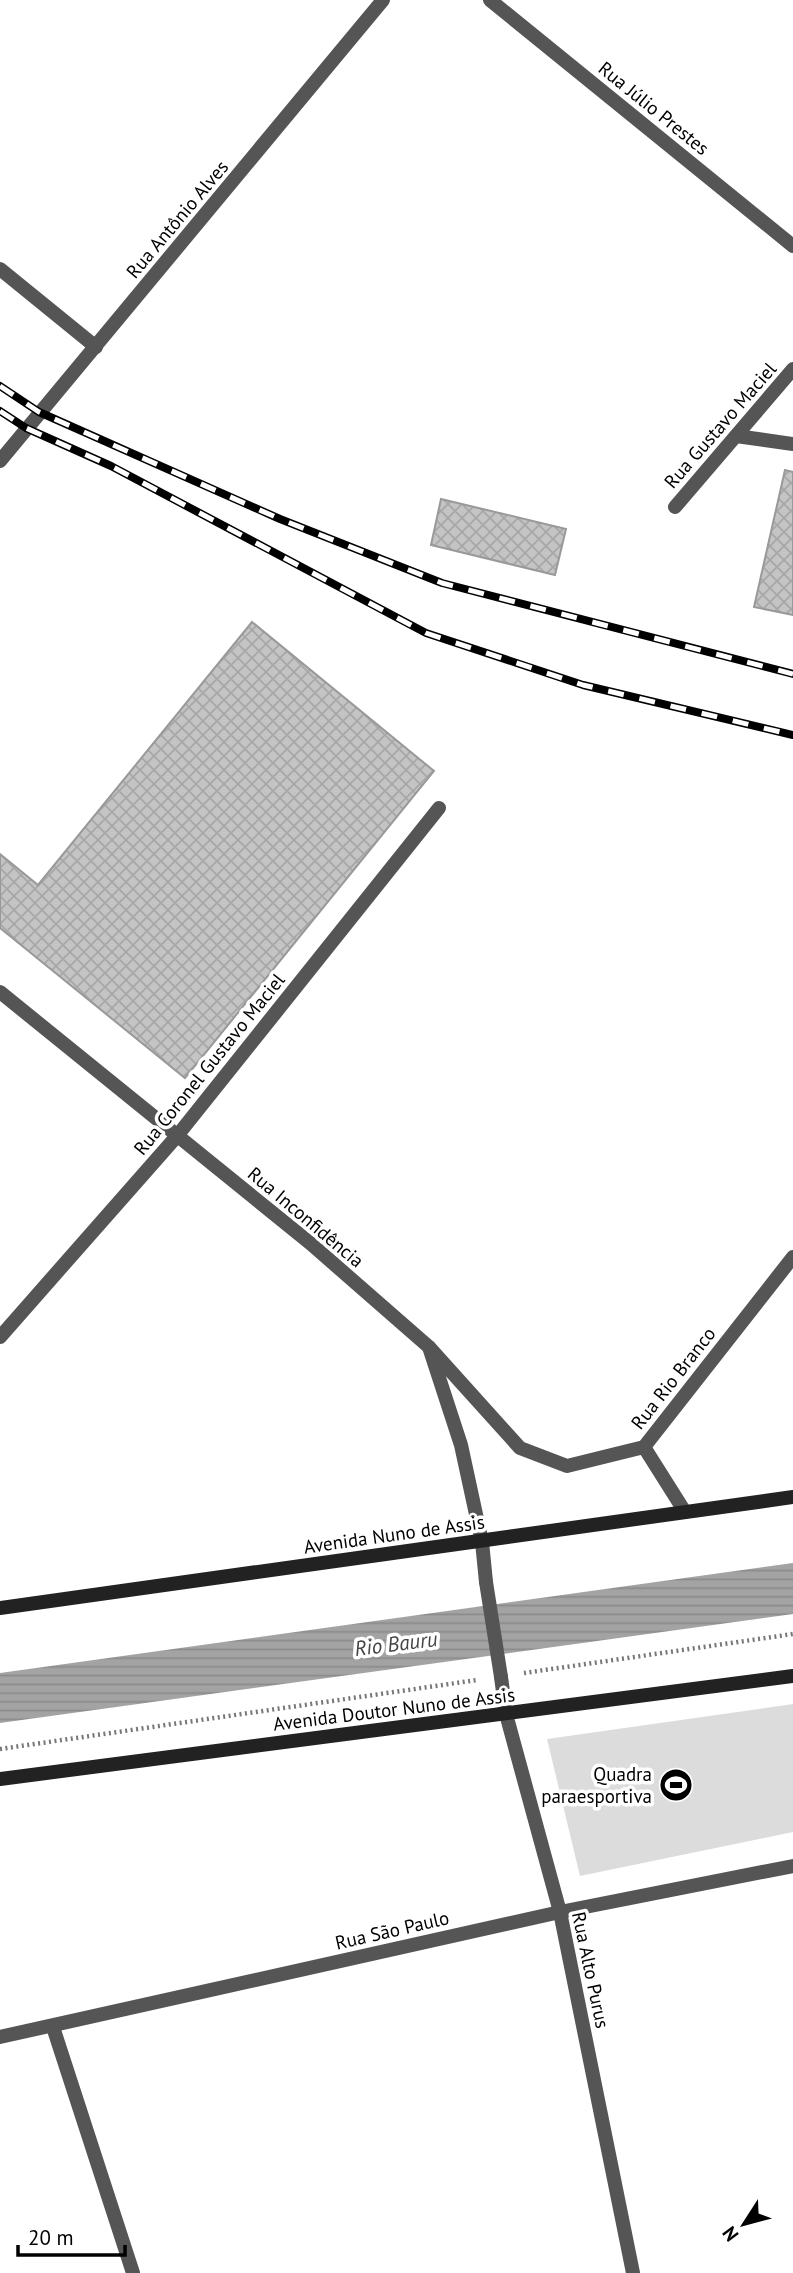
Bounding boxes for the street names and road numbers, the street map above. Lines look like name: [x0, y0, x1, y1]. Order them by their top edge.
street label: Rua Júlio Prestes: [594, 56, 714, 160]
street label: Rua Antônio Alves: [121, 155, 233, 283]
street label: Rua Gustavo Maciel: [659, 357, 782, 493]
street label: Rua Coronel Gustavo Maciel: [128, 968, 290, 1160]
street label: Rua Inconfidência: [243, 1161, 369, 1273]
street label: Rua Rio Branco: [626, 1322, 720, 1434]
street label: Avenida Nuno de Assis: [302, 1509, 486, 1559]
street label: Avenida Doutor Nuno de Assis: [272, 1682, 516, 1736]
street label: Rua São Paulo: [333, 1905, 451, 1955]
street label: Rua Alto Purus: [567, 1910, 615, 2030]

